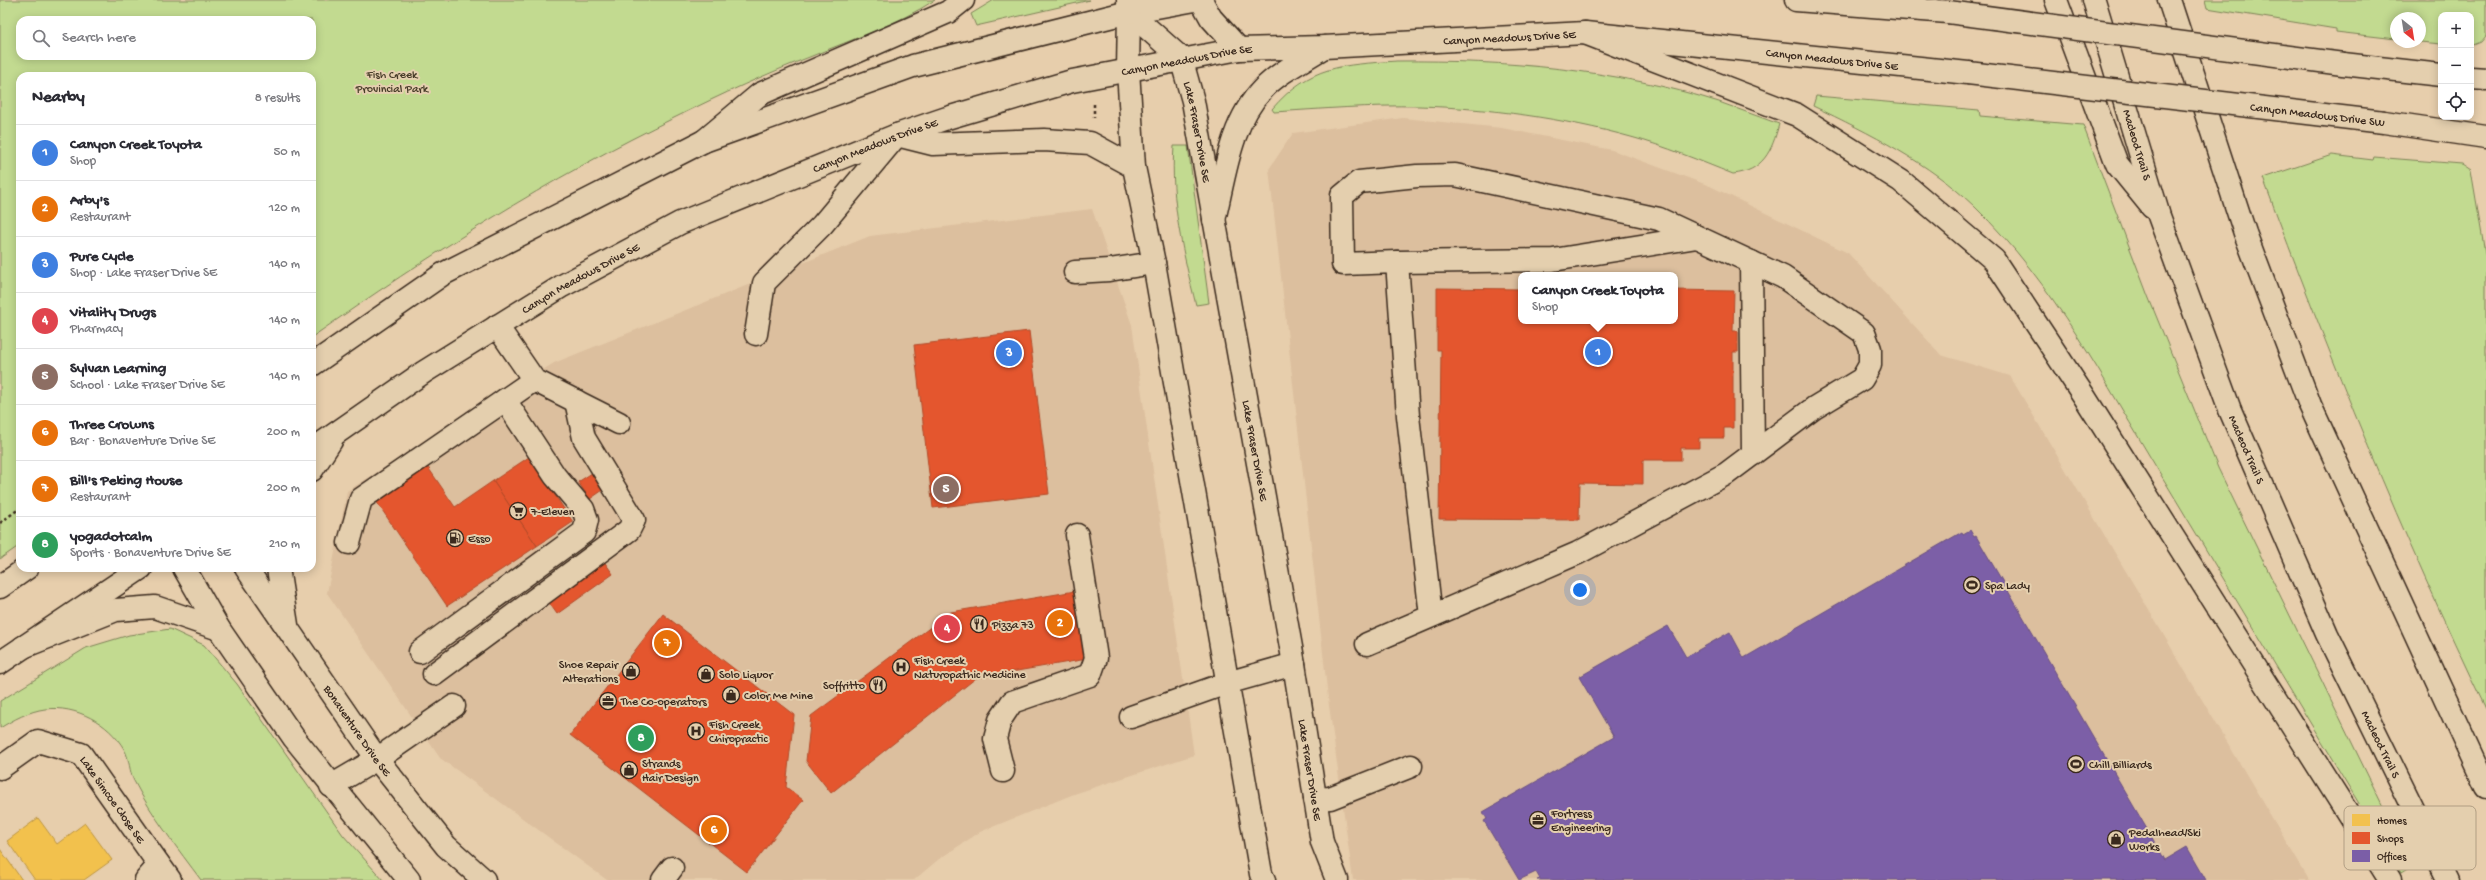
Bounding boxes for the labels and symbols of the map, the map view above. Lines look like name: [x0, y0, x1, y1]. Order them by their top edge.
north arrow: [2390, 12, 2426, 48]
street label: Canyon Meadows Drive SE: [1443, 28, 1577, 50]
street label: Canyon Meadows Drive SE: [1121, 44, 1253, 80]
street label: Canyon Meadows Drive SE: [1765, 47, 1899, 75]
park label: Fish Creek Provincial Park: [355, 69, 430, 97]
street label: Lake Fraser Drive SE: [1179, 80, 1213, 184]
street label: Canyon Meadows Drive SW: [2249, 101, 2385, 131]
street label: Macleod Trail S: [2118, 108, 2153, 183]
street label: Canyon Meadows Drive SE: [811, 116, 940, 177]
street label: Canyon Meadows Drive SE: [520, 241, 643, 318]
pin: 1: [1585, 337, 1611, 367]
pin: 3: [996, 338, 1022, 368]
street label: Lake Fraser Drive SE: [1238, 399, 1270, 503]
street label: Macleod Trail S: [2224, 414, 2266, 487]
pin: 5: [933, 474, 959, 504]
supermarket icon: 7-Eleven: [508, 501, 528, 521]
place label: 7-Eleven: [530, 506, 575, 520]
fuel station icon: Esso: [445, 528, 465, 548]
place label: Esso: [468, 533, 491, 547]
sports icon: Spa Lady: [1962, 575, 1982, 595]
your location: [1570, 580, 1590, 600]
place label: Spa Lady: [1985, 580, 2030, 594]
pin: 2: [1047, 608, 1073, 638]
pin: 4: [934, 613, 960, 643]
restaurant icon: Pizza 73: [969, 614, 989, 634]
place label: Pizza 73: [991, 619, 1034, 633]
pin: 7: [654, 628, 680, 658]
place label: Fish Creek Naturopathic Medicine: [913, 655, 1026, 683]
hospital icon: Fish Creek Naturopathic Medicine: [891, 657, 911, 677]
place label: Shoe Repair Alterations: [559, 659, 620, 687]
shop icon: Shoe Repair Alterations: [621, 661, 641, 681]
shop icon: Solo Liquor: [696, 664, 716, 684]
place label: Solo Liquor: [719, 669, 775, 683]
restaurant icon: Soffritto: [868, 675, 888, 695]
place label: Soffritto: [823, 680, 865, 694]
street label: Bonaventure Drive SE: [319, 682, 393, 780]
shop icon: Color Me Mine: [721, 685, 741, 705]
place label: Color Me Mine: [744, 690, 814, 704]
office icon: The Co-operators: [598, 691, 618, 711]
place label: The Co-operators: [620, 696, 707, 710]
street label: Macleod Trail S: [2357, 709, 2402, 781]
street label: Lake Fraser Drive SE: [1294, 718, 1324, 822]
place label: Fish Creek Chiropractic: [708, 719, 768, 747]
hospital icon: Fish Creek Chiropractic: [686, 721, 706, 741]
pin: 8: [628, 723, 654, 753]
street label: Lake Simcoe Close SE: [76, 754, 147, 847]
sports icon: Chill Billiards: [2066, 754, 2086, 774]
place label: Strands Hair Design: [642, 758, 699, 786]
place label: Chill Billiards: [2089, 759, 2152, 773]
shop icon: Strands Hair Design: [619, 760, 639, 780]
legend: [2344, 806, 2476, 870]
place label: Fortress Engineering: [1550, 808, 1611, 836]
office icon: Fortress Engineering: [1528, 810, 1548, 830]
pin: 6: [701, 815, 727, 845]
text: Homes: [2377, 816, 2407, 828]
place label: Pedalhead/Ski Works: [2128, 827, 2201, 855]
shop icon: Pedalhead/Ski Works: [2106, 829, 2126, 849]
text: Shops: [2377, 834, 2404, 846]
text: Offices: [2377, 851, 2407, 864]

